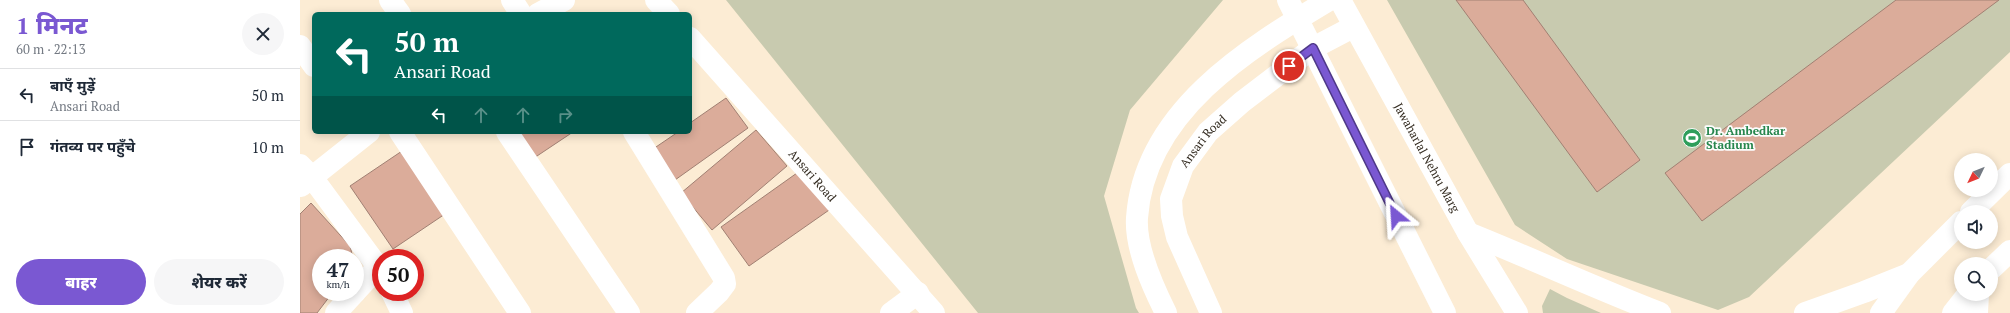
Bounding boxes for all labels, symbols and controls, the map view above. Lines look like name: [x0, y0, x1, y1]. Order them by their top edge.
text: 1 मिनट: [16, 9, 88, 41]
button: close: [242, 13, 284, 55]
text: 50 m: [394, 23, 459, 60]
icon: left: [328, 28, 380, 80]
text: 60 m · 22:13: [16, 40, 86, 58]
pin: [1272, 49, 1306, 83]
icon: arrive: [1278, 55, 1300, 77]
text: Ansari Road: [394, 59, 491, 83]
text: बाएँ मुड़ें: [50, 75, 95, 95]
icon: left: [16, 84, 38, 106]
text: 50 m: [251, 85, 284, 105]
text: Ansari Road: [50, 97, 120, 115]
street label: Jawaharlal Nehru Marg: [1391, 100, 1464, 215]
icon: left: [428, 104, 450, 126]
icon: ahead: [470, 104, 492, 126]
icon: ahead: [512, 104, 534, 126]
icon: right: [554, 104, 576, 126]
street label: Ansari Road: [1176, 111, 1229, 170]
place label: Dr. Ambedkar Stadium: [1706, 123, 1786, 152]
sports icon: Dr. Ambedkar Stadium: [1681, 127, 1703, 149]
icon: arrive: [16, 136, 38, 158]
text: गंतव्य पर पहुँचे: [50, 136, 135, 156]
text: 10 m: [251, 137, 284, 157]
street label: Ansari Road: [785, 146, 840, 205]
north arrow: [1954, 153, 1998, 197]
map controls: [1954, 153, 1998, 301]
position arrow: [1375, 195, 1417, 237]
button: sound: [1954, 205, 1998, 249]
speed limit sign: 50: [372, 249, 424, 301]
text: 47: [327, 256, 349, 283]
button: search: [1954, 257, 1998, 301]
button: बाहर: [16, 259, 146, 305]
button: शेयर करें: [154, 259, 284, 305]
text: km/h: [326, 278, 350, 291]

